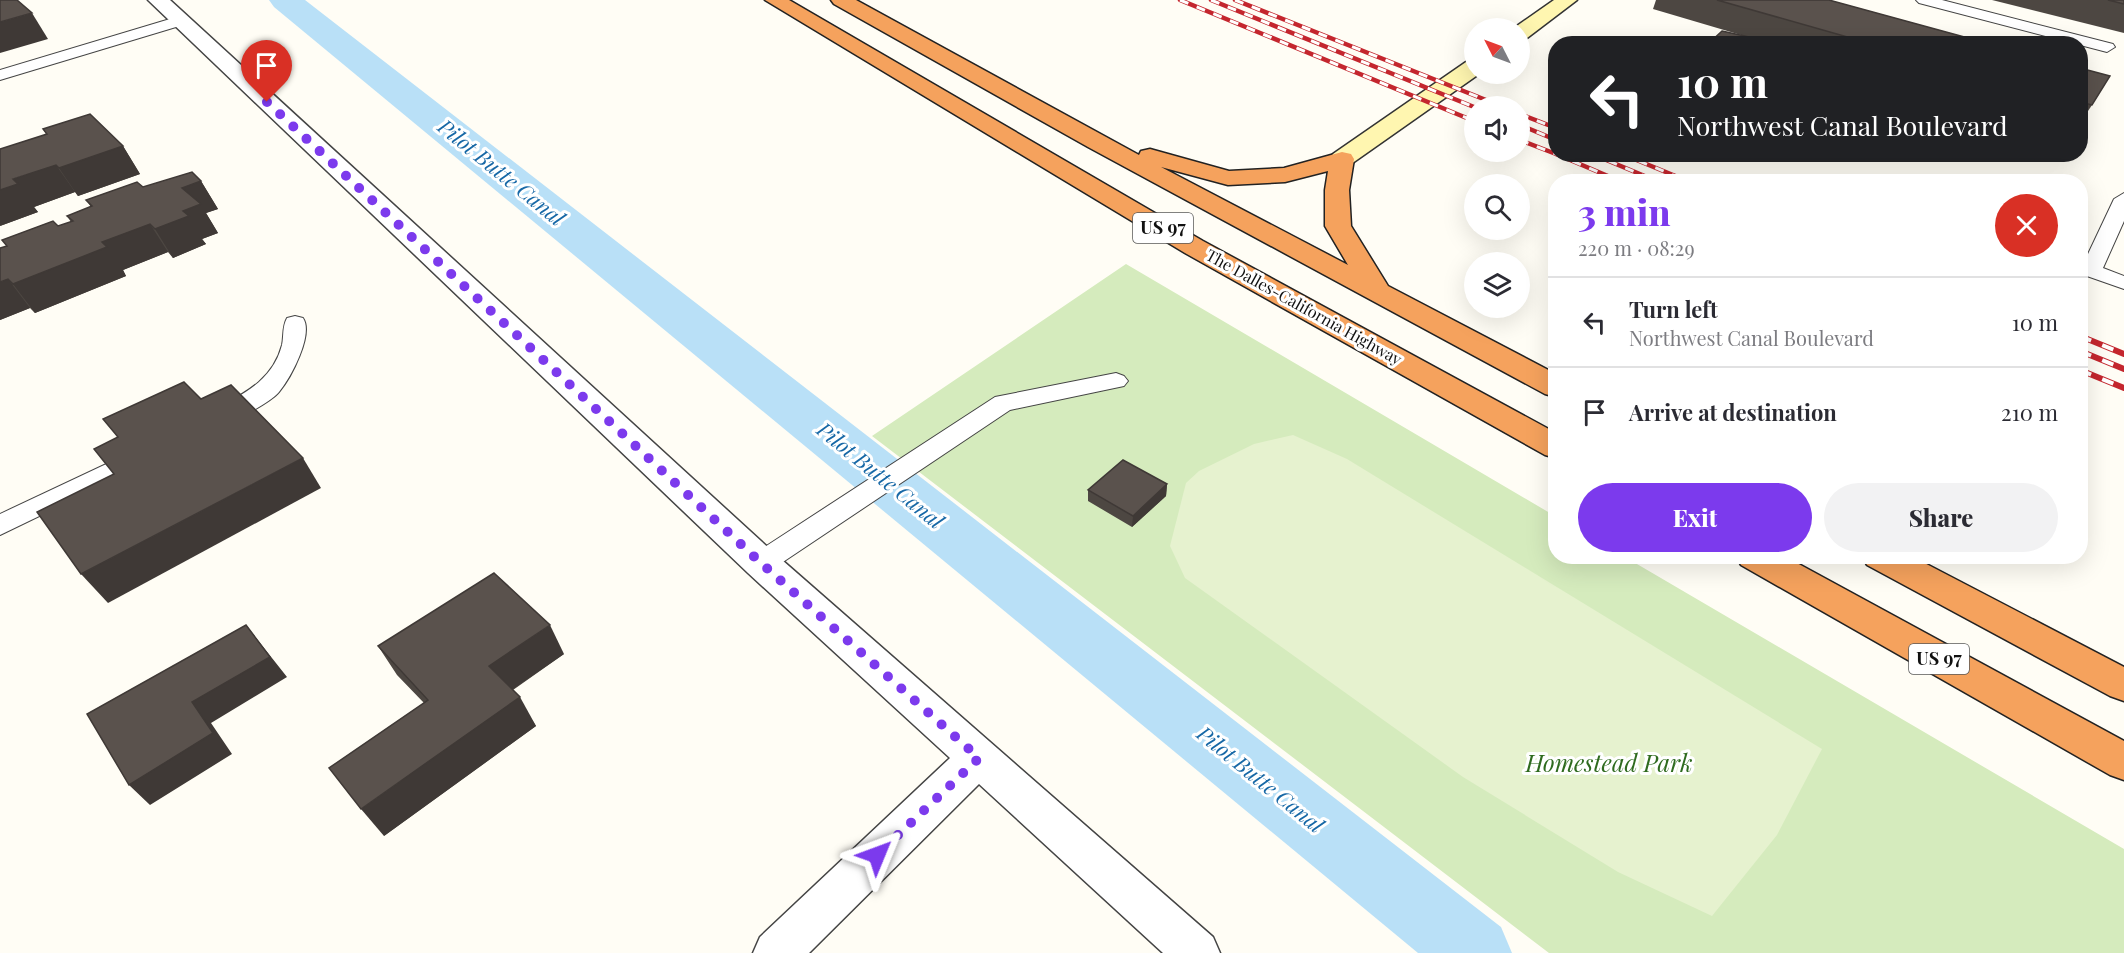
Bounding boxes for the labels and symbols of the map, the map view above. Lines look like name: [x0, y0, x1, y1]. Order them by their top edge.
north arrow: [1464, 18, 1530, 84]
pin: [241, 40, 292, 102]
water label: Pilot Butte Canal: [432, 111, 572, 232]
road number: US 97: [1133, 213, 1193, 243]
street label: The Dalles-California Highway: [1203, 244, 1406, 369]
water label: Pilot Butte Canal: [811, 414, 951, 535]
road number: US 97: [1909, 644, 1969, 674]
water label: Pilot Butte Canal: [1191, 718, 1331, 839]
park label: Homestead Park: [1524, 746, 1693, 778]
position arrow: [845, 823, 909, 887]

